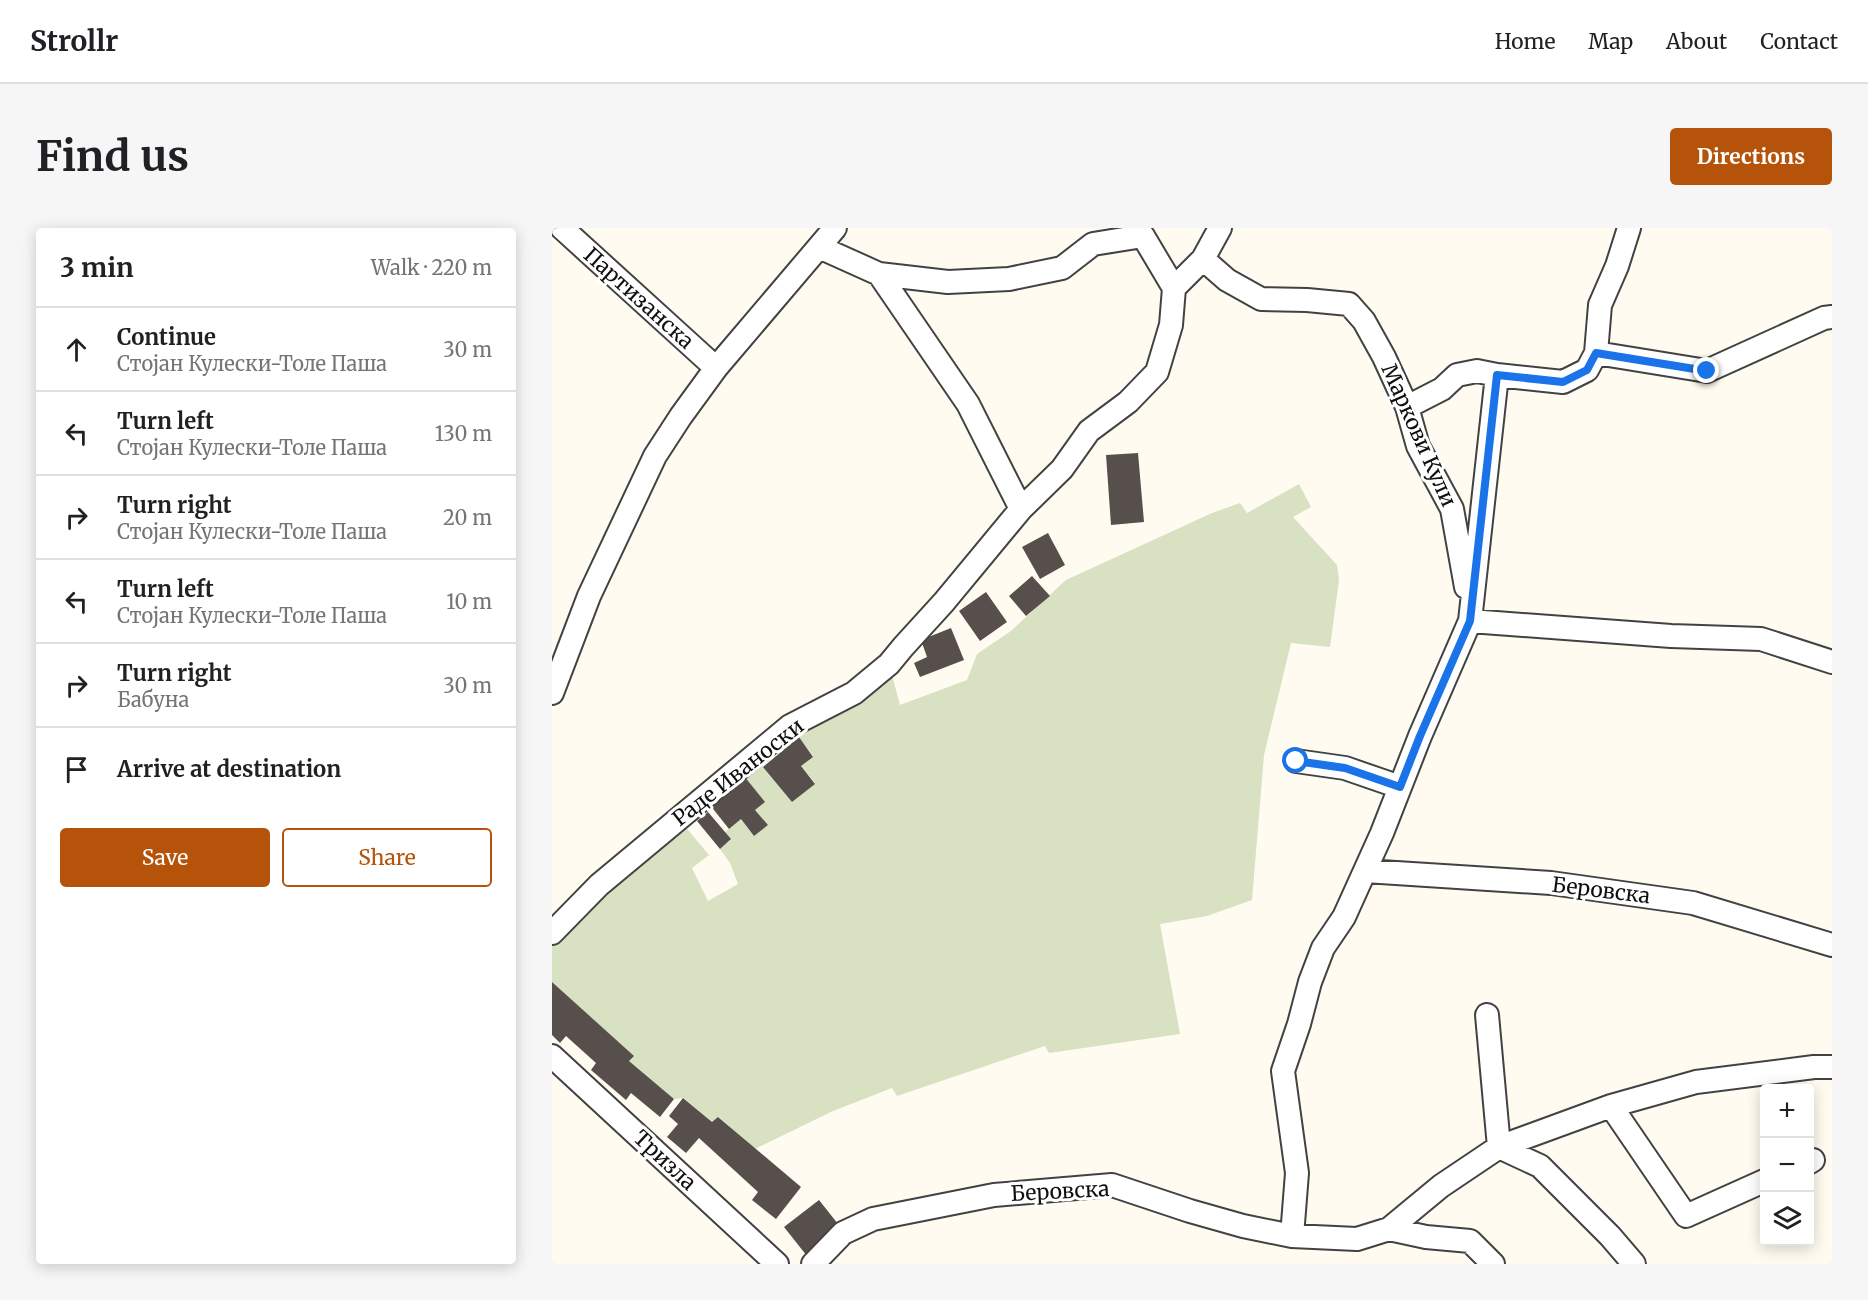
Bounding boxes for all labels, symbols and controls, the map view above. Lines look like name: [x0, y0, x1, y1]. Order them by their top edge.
text: Strollr: [30, 23, 118, 59]
text: Home: [1495, 28, 1555, 55]
text: Map: [1588, 28, 1633, 55]
text: About: [1666, 28, 1727, 55]
text: Contact: [1760, 28, 1838, 55]
button: Directions: [1670, 128, 1832, 185]
text: Find us: [36, 130, 189, 182]
street label: Партизанска: [578, 241, 700, 355]
text: 3 min: [60, 251, 134, 284]
text: Walk · 220 m: [371, 255, 492, 280]
text: Continue: [117, 323, 216, 351]
icon: ahead: [60, 333, 93, 366]
text: 30 m: [443, 337, 492, 362]
text: Стојан Кулески-Толе Паша: [117, 351, 387, 376]
route end: [1693, 357, 1719, 383]
street label: Маркови Кули: [1375, 359, 1463, 511]
text: Turn left: [117, 407, 214, 435]
icon: left: [60, 417, 93, 450]
text: 130 m: [435, 421, 492, 446]
text: Стојан Кулески-Толе Паша: [117, 435, 387, 460]
text: Turn right: [117, 491, 231, 519]
icon: right: [60, 501, 93, 534]
text: 20 m: [443, 505, 492, 530]
text: Стојан Кулески-Толе Паша: [117, 519, 387, 544]
text: Turn left: [117, 575, 214, 603]
icon: left: [60, 585, 93, 618]
text: 10 m: [446, 589, 492, 614]
text: Стојан Кулески-Толе Паша: [117, 603, 387, 628]
text: Turn right: [117, 659, 231, 687]
icon: right: [60, 669, 93, 702]
text: 30 m: [443, 673, 492, 698]
text: Бабуна: [117, 687, 189, 712]
street label: Раде Иваноски: [667, 712, 809, 832]
route start: [1282, 747, 1308, 773]
icon: arrive: [60, 753, 93, 786]
text: Arrive at destination: [117, 755, 341, 783]
button: Save: [60, 828, 270, 887]
button: Share: [282, 828, 492, 887]
street label: Беровска: [1550, 871, 1652, 909]
map controls: [1760, 1084, 1814, 1246]
button: +: [1760, 1084, 1814, 1138]
street label: Тризла: [628, 1124, 702, 1196]
button: −: [1760, 1138, 1814, 1192]
street label: Беровска: [1010, 1175, 1110, 1207]
button: layers: [1760, 1192, 1814, 1246]

